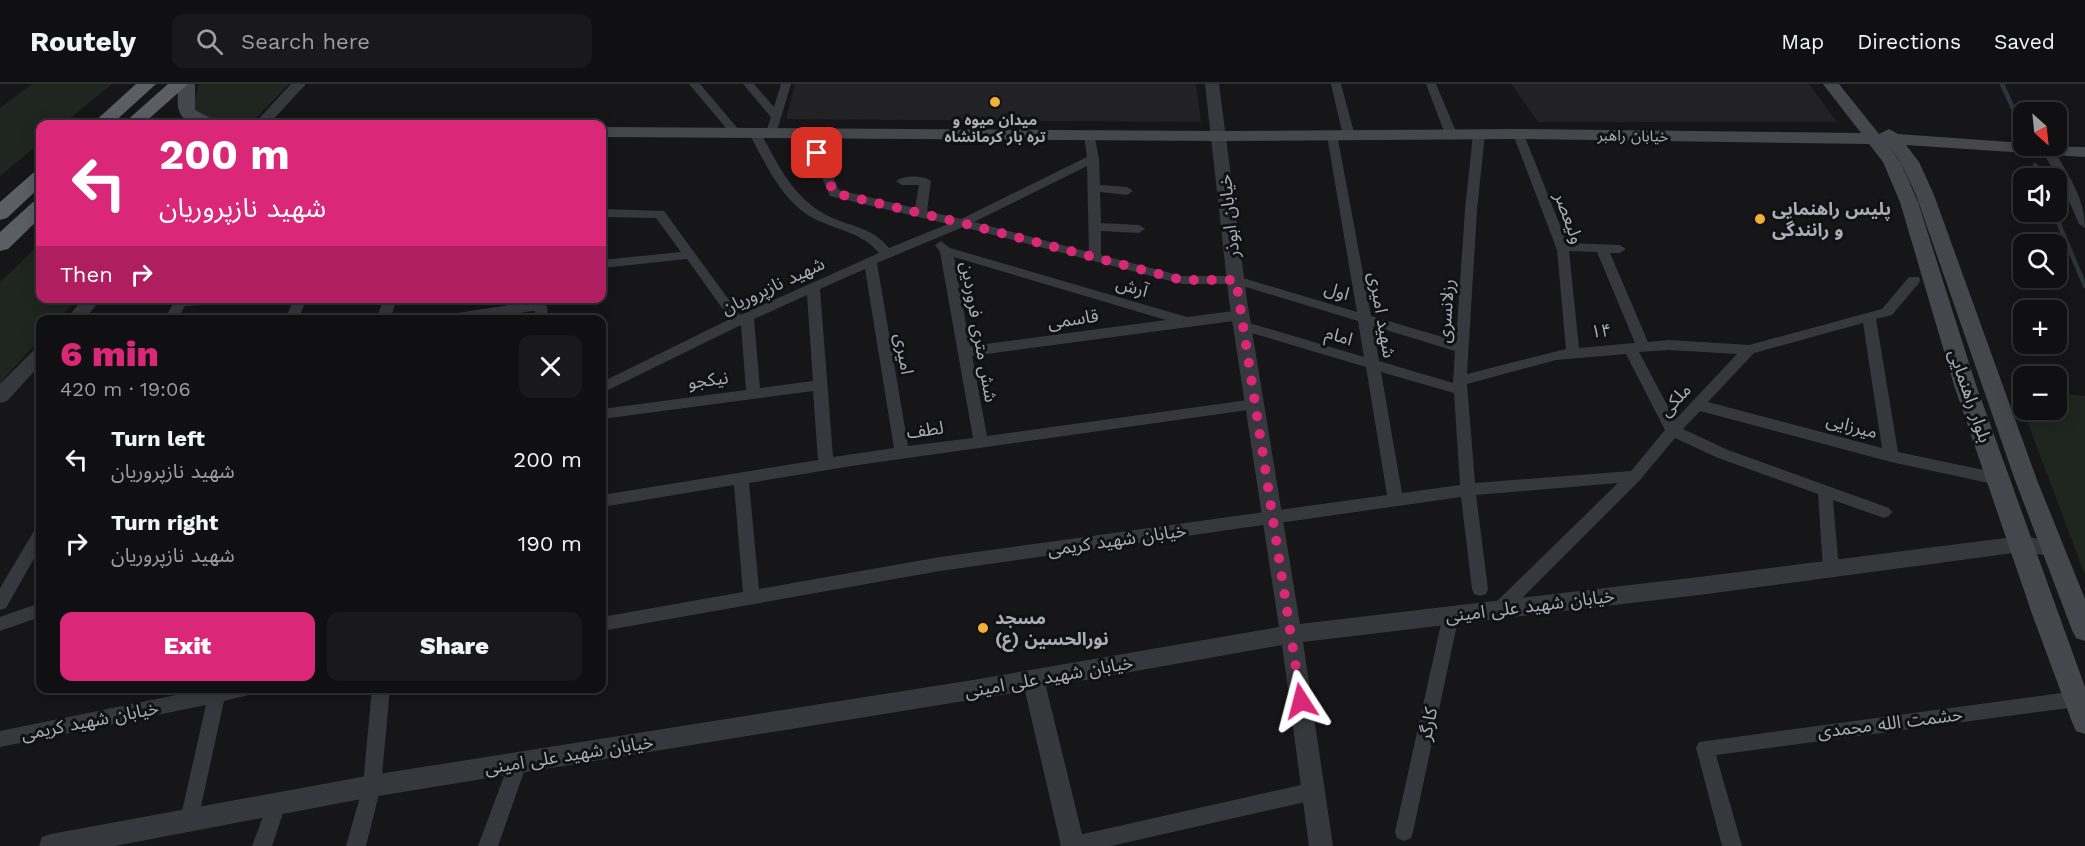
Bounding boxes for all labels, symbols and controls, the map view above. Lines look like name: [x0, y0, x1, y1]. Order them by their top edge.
search box: [172, 14, 592, 68]
text: Routely: [30, 25, 136, 58]
icon: search: [193, 25, 226, 58]
text: Search here: [241, 29, 370, 54]
text: Map: [1781, 29, 1824, 54]
text: Directions: [1857, 29, 1961, 54]
text: Saved: [1994, 29, 2055, 54]
marker: میدان میوه و تره بار کرمانشاه: [988, 95, 1002, 109]
north arrow: [2013, 102, 2067, 156]
map controls: [2013, 102, 2067, 420]
place label: میدان میوه و تره بار کرمانشاه: [944, 111, 1046, 146]
street label: خیابان راهبر: [1596, 126, 1669, 146]
pin: [791, 127, 842, 178]
text: 200 m: [159, 130, 290, 179]
icon: arrive: [800, 136, 833, 169]
icon: left: [60, 144, 138, 222]
button: sound: [2013, 168, 2067, 222]
street label: خیابان ابوذر: [1214, 173, 1244, 260]
street label: ولیعصر: [1549, 188, 1588, 247]
text: شهید نازپروریان: [159, 192, 326, 224]
place label: پلیس راهنمایی و رانندگی: [1772, 198, 1891, 241]
marker: پلیس راهنمایی و رانندگی: [1753, 212, 1767, 226]
button: search: [2013, 234, 2067, 288]
street label: شهید نازپروریان: [718, 252, 828, 320]
icon: right: [125, 258, 158, 291]
street label: شش متری فروردین: [956, 260, 1002, 404]
text: Then: [60, 262, 113, 287]
street label: شهید امیری: [1364, 270, 1400, 360]
street label: آرش: [1114, 272, 1151, 302]
street label: اول: [1322, 277, 1352, 305]
street label: رزلانسری: [1433, 278, 1459, 344]
button: +: [2013, 300, 2067, 354]
street label: قاسمی: [1046, 305, 1100, 333]
street label: ۱۴: [1590, 319, 1612, 342]
street label: امام: [1322, 322, 1355, 353]
street label: امیری: [890, 332, 918, 376]
text: 6 min: [60, 333, 159, 375]
button: close: [519, 335, 582, 398]
street label: بلوار راهنمایی: [1944, 347, 1996, 445]
street label: نیکجو: [686, 366, 730, 394]
button: −: [2013, 366, 2067, 420]
text: 420 m · 19:06: [60, 377, 191, 401]
street label: ملکی: [1654, 379, 1696, 421]
street label: میرزایی: [1824, 409, 1880, 443]
street label: لطف: [905, 417, 945, 442]
text: Turn left: [111, 426, 205, 451]
icon: left: [60, 443, 93, 476]
text: 200 m: [513, 447, 582, 472]
text: شهید نازپروریان: [111, 459, 235, 483]
text: Turn right: [111, 510, 218, 535]
street label: خیابان شهید کریمی: [1046, 519, 1188, 561]
icon: right: [60, 527, 93, 560]
text: 190 m: [518, 531, 582, 556]
text: شهید نازپروریان: [111, 543, 235, 567]
street label: خیابان شهید علی امینی: [1444, 585, 1616, 627]
place label: مسجد نورالحسین (ع): [995, 607, 1109, 652]
button: Exit: [60, 612, 315, 681]
button: Share: [327, 612, 582, 681]
marker: مسجد نورالحسین (ع): [976, 621, 990, 635]
street label: خیابان شهید علی امینی: [963, 651, 1135, 703]
position arrow: [1269, 669, 1333, 733]
street label: خیابان شهید کریمی: [19, 697, 161, 745]
street label: حشمت الله محمدی: [1816, 703, 1964, 743]
street label: کارگر: [1414, 705, 1442, 743]
street label: خیابان شهید علی امینی: [483, 731, 655, 779]

